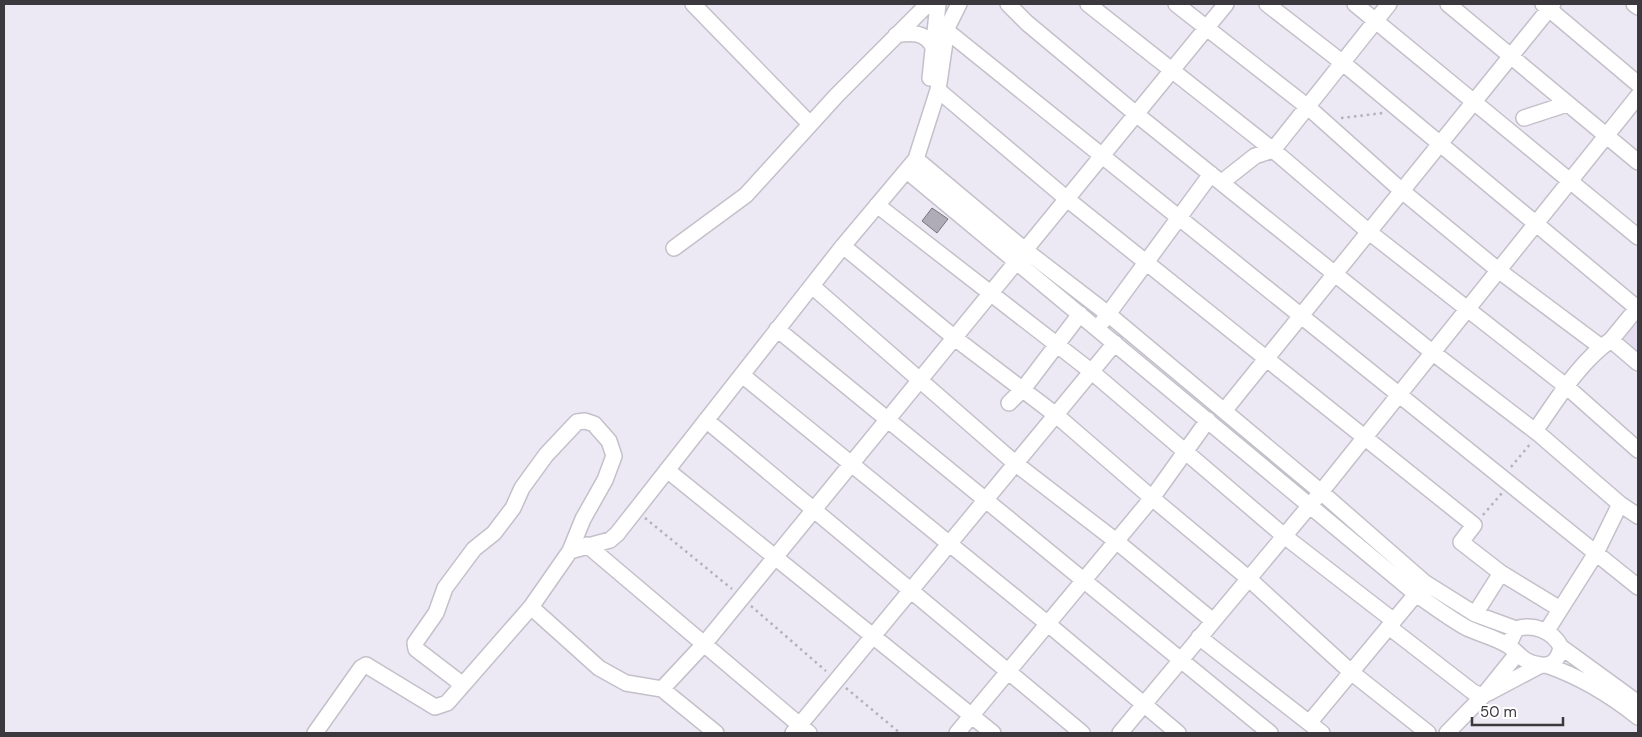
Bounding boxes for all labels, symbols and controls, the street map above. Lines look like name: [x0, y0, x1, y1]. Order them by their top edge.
scale bar: [1472, 694, 1563, 726]
text: 50 m: [1480, 702, 1517, 722]

